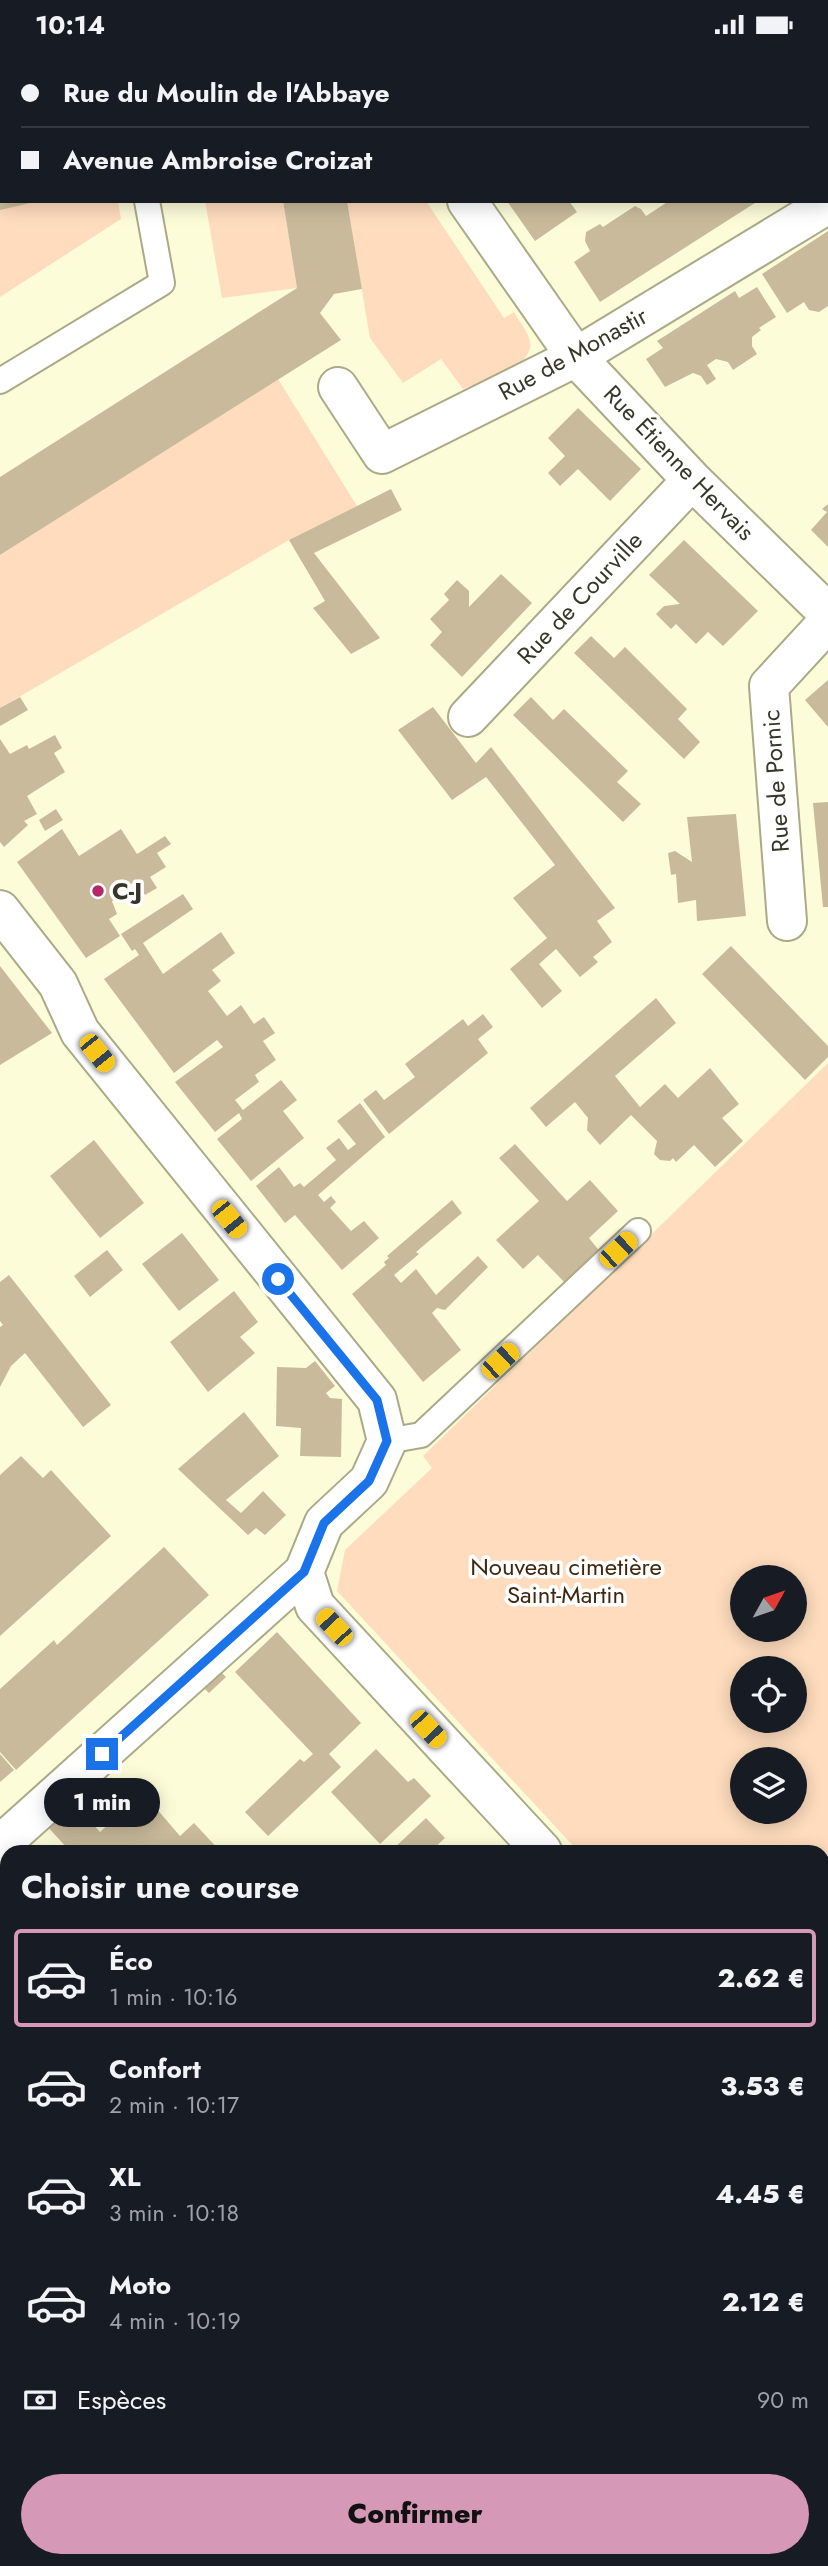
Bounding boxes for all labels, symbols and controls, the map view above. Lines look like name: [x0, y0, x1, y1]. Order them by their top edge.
text: 10:14: [35, 6, 105, 44]
text: Rue du Moulin de l'Abbaye: [63, 74, 390, 112]
text: Avenue Ambroise Croizat: [63, 141, 372, 179]
street label: Rue de Monastir: [492, 298, 654, 409]
street label: Rue Étienne Hervais: [596, 377, 763, 548]
street label: Rue de Courville: [509, 524, 650, 672]
street label: Rue de Pornic: [753, 709, 798, 854]
place label: C-J: [112, 873, 142, 908]
marker: C-J: [90, 883, 106, 899]
car: [76, 1030, 119, 1076]
car: [208, 1196, 251, 1242]
car: [596, 1228, 641, 1272]
route start: [262, 1263, 294, 1295]
car: [478, 1339, 523, 1383]
park label: Nouveau cimetière Saint-Martin: [470, 1549, 662, 1612]
north arrow: [730, 1565, 807, 1641]
map controls: [730, 1565, 807, 1824]
car: [312, 1604, 357, 1650]
button: locate: [730, 1656, 807, 1733]
car: [406, 1706, 451, 1752]
route end: [86, 1738, 118, 1770]
button: layers: [730, 1747, 807, 1824]
callout: 1 min: [44, 1779, 160, 1827]
text: 1 min: [73, 1785, 131, 1819]
text: Choisir une course: [21, 1864, 299, 1910]
text: Éco: [109, 1942, 153, 1980]
icon: car: [25, 1947, 88, 2010]
text: 2.62 €: [717, 1959, 805, 1997]
text: 1 min · 10:16: [109, 1980, 238, 2014]
text: Confort: [109, 2050, 201, 2088]
icon: car: [25, 2055, 88, 2118]
text: 3.53 €: [721, 2067, 805, 2105]
text: 2 min · 10:17: [109, 2088, 239, 2122]
text: XL: [109, 2158, 141, 2196]
icon: car: [25, 2163, 88, 2226]
text: 4.45 €: [716, 2175, 805, 2213]
text: 3 min · 10:18: [109, 2196, 239, 2230]
text: Moto: [109, 2266, 171, 2304]
icon: car: [25, 2271, 88, 2334]
text: 2.12 €: [722, 2283, 805, 2321]
text: 4 min · 10:19: [109, 2304, 241, 2338]
icon: cash: [21, 2381, 59, 2419]
text: Espèces: [77, 2381, 166, 2419]
text: 90 m: [757, 2383, 809, 2417]
button: Confirmer: [21, 2474, 809, 2554]

